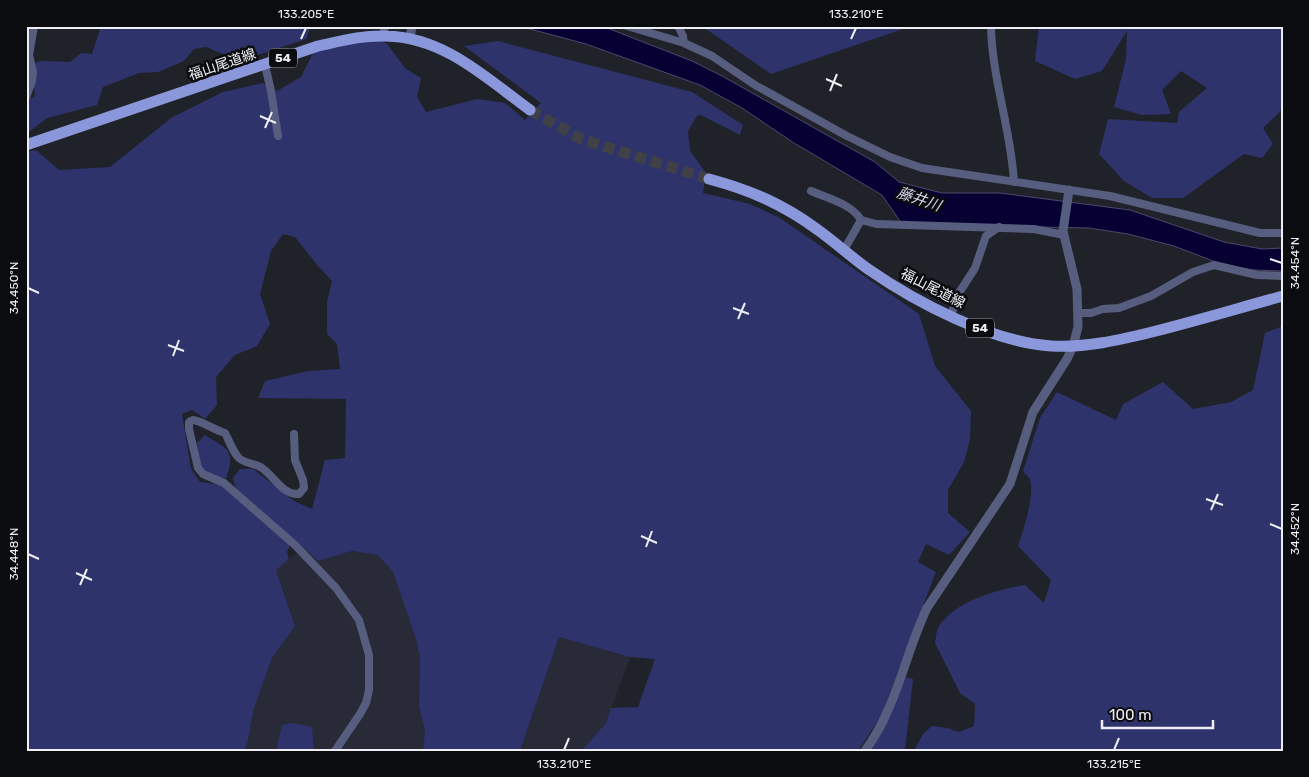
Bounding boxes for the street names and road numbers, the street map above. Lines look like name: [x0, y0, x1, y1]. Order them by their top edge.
street label: 福山尾道線: [186, 45, 258, 84]
road number: 54: [269, 48, 297, 68]
street label: 福山尾道線: [898, 265, 968, 312]
road number: 54: [966, 318, 994, 338]

